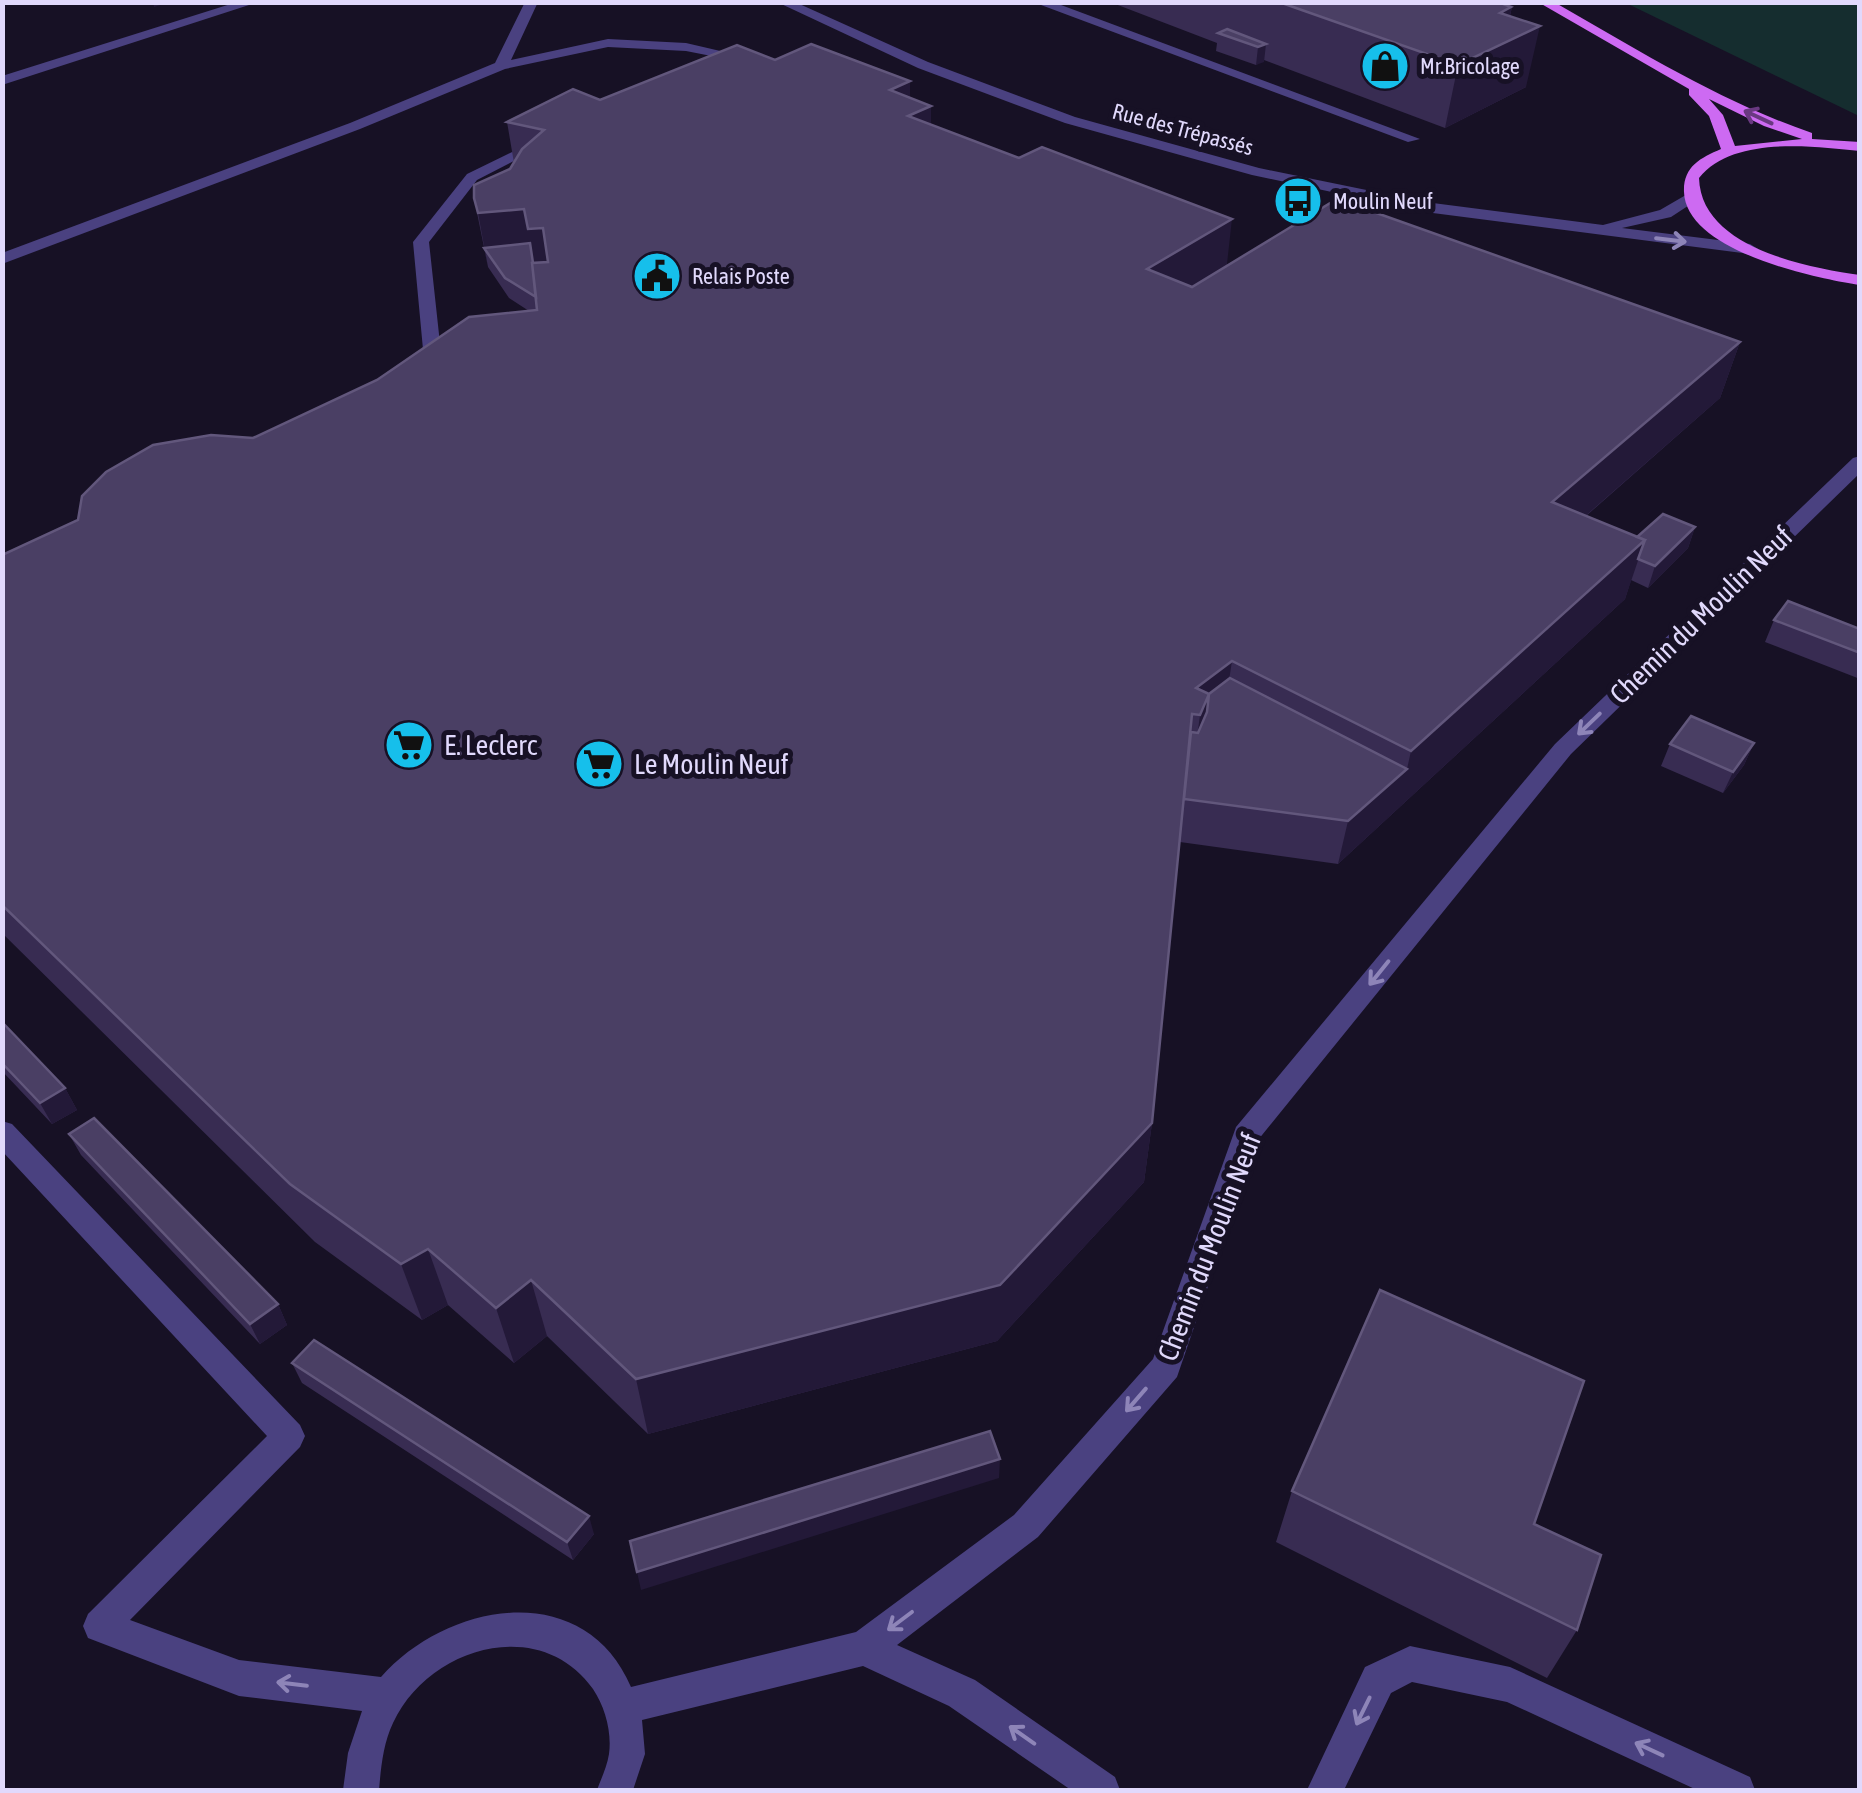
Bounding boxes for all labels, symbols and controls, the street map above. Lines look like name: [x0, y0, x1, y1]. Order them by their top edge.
shop icon: Mr.Bricolage: [1359, 40, 1411, 92]
place label: Mr.Bricolage: [1420, 53, 1520, 79]
street label: Rue des Trépassés: [1110, 98, 1256, 160]
one-way arrow: [1743, 107, 1774, 125]
bus stop icon: Moulin Neuf: [1272, 175, 1324, 227]
place label: Moulin Neuf: [1333, 188, 1433, 214]
one-way arrow: [1654, 231, 1686, 250]
public building icon: Relais Poste: [631, 250, 683, 302]
place label: Relais Poste: [692, 263, 790, 289]
street label: Chemin du Moulin Neuf: [1603, 520, 1799, 710]
one-way arrow: [1577, 712, 1601, 736]
supermarket icon: E. Leclerc: [383, 719, 435, 771]
place label: E. Leclerc: [444, 729, 538, 761]
supermarket icon: Le Moulin Neuf: [573, 738, 625, 790]
place label: Le Moulin Neuf: [634, 748, 789, 780]
one-way arrow: [1368, 959, 1390, 985]
street label: Chemin du Moulin Neuf: [1151, 1129, 1267, 1365]
one-way arrow: [1126, 1387, 1148, 1413]
one-way arrow: [887, 1610, 914, 1631]
one-way arrow: [276, 1674, 308, 1693]
one-way arrow: [1353, 1696, 1372, 1726]
one-way arrow: [1008, 1725, 1036, 1746]
one-way arrow: [1634, 1739, 1664, 1758]

